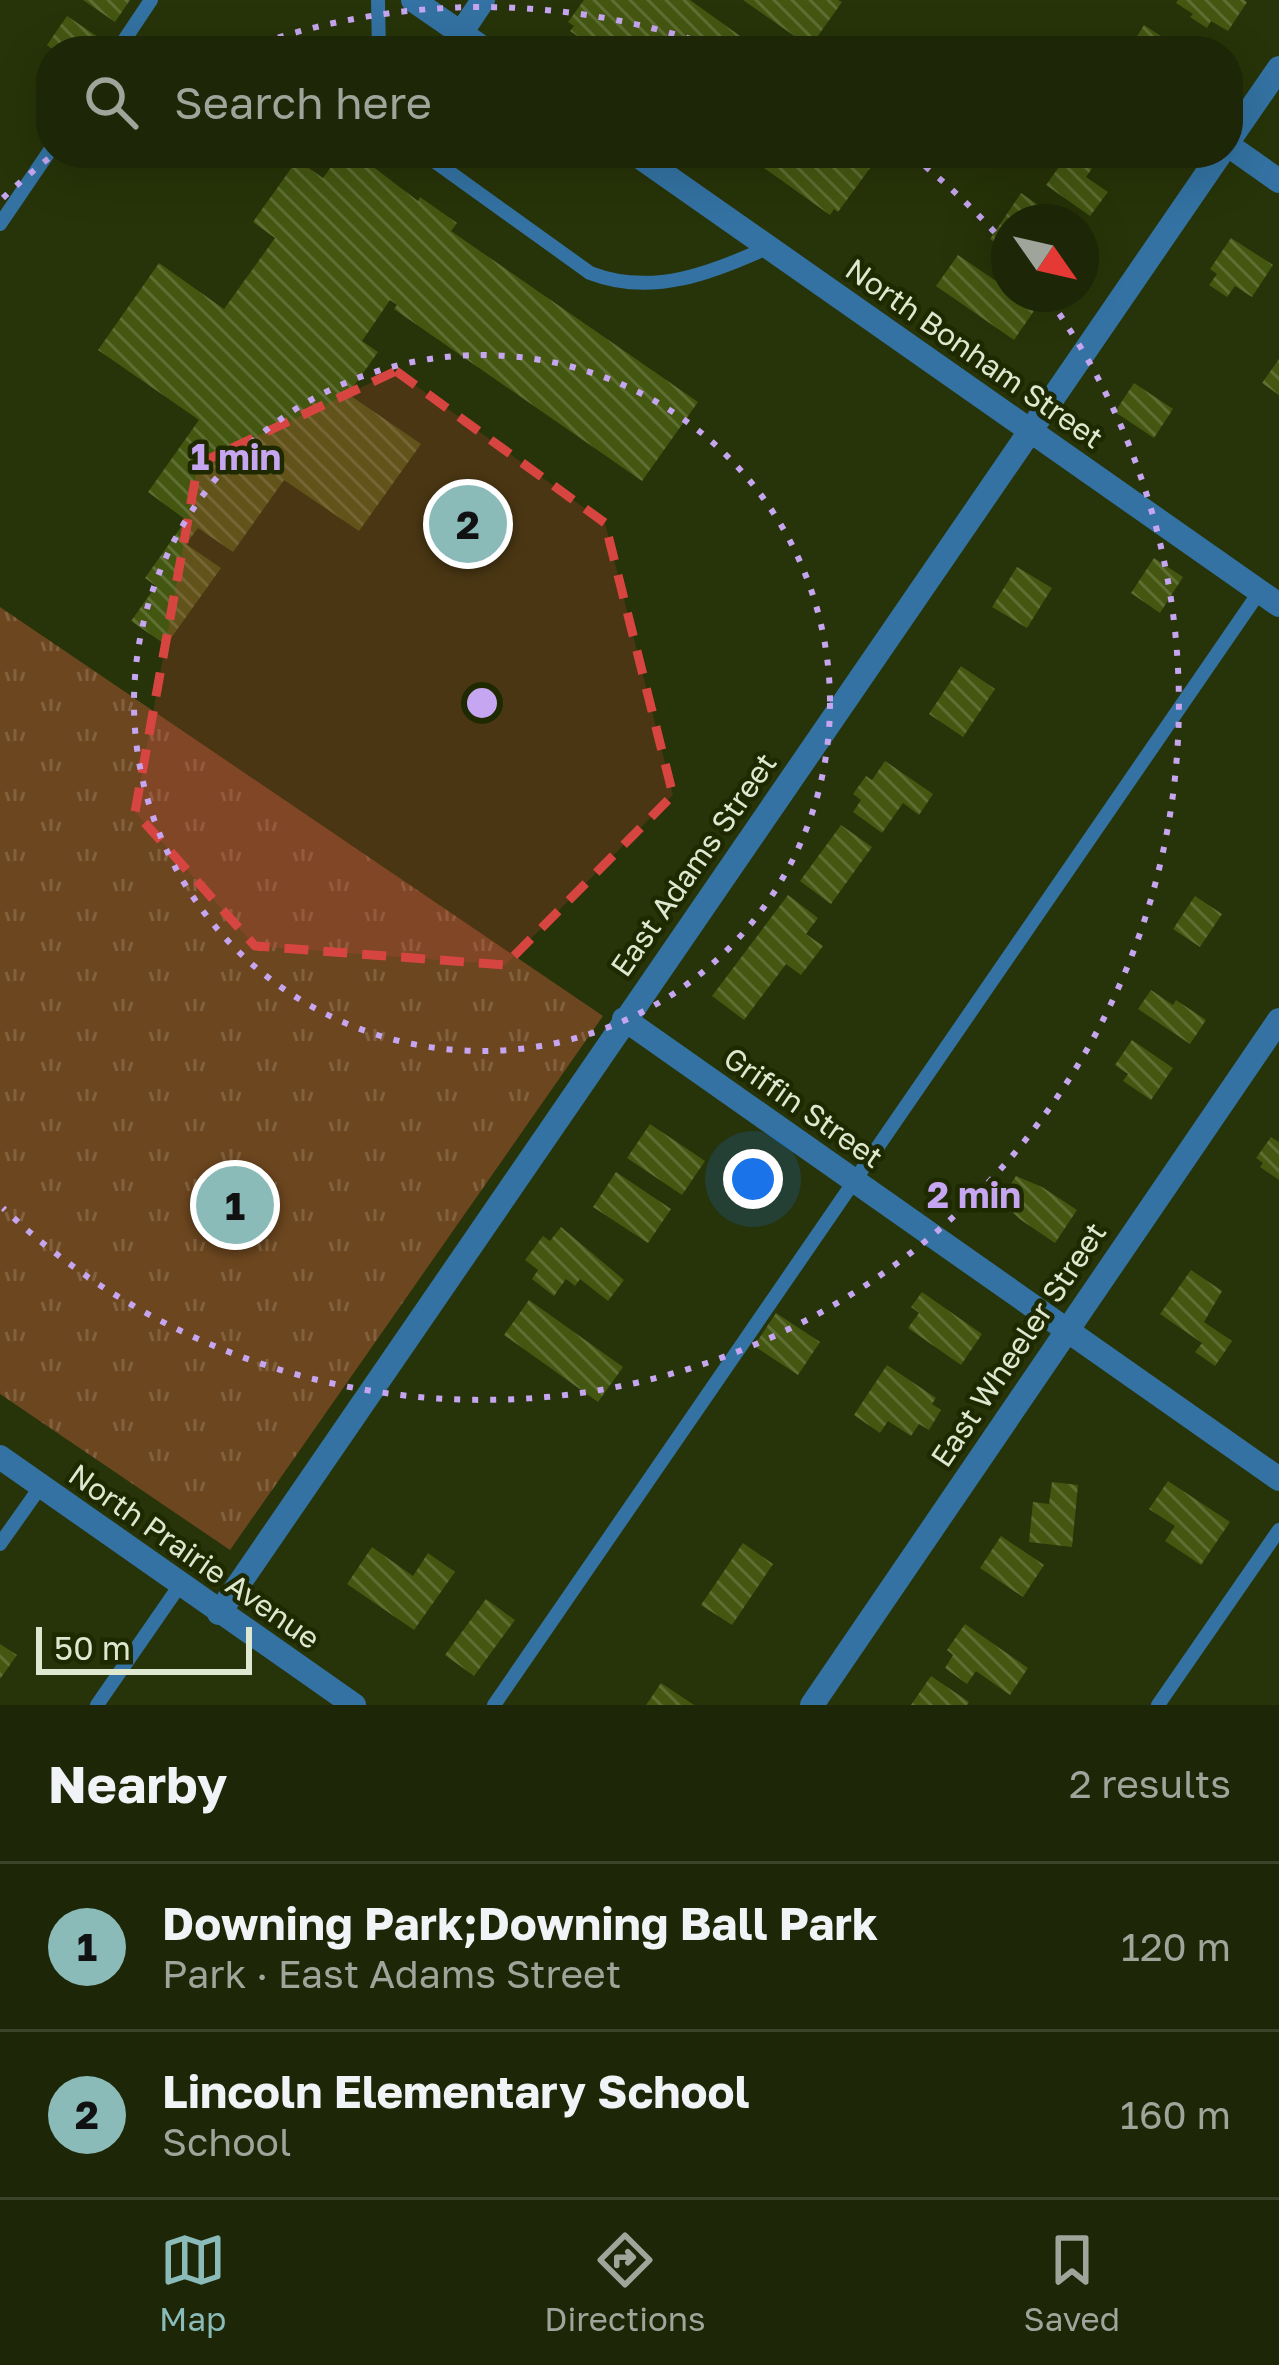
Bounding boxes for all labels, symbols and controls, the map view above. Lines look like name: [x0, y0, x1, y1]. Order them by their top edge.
search box: [36, 36, 1243, 168]
icon: search: [78, 69, 144, 135]
text: Search here: [174, 75, 432, 129]
north arrow: [991, 204, 1099, 312]
street label: North Bonham Street: [839, 251, 1110, 456]
text: 1 min: [191, 435, 281, 478]
pin: 2: [429, 479, 507, 569]
centre of rings: [461, 682, 503, 724]
street label: East Adams Street: [603, 746, 784, 983]
street label: Griffin Street: [717, 1039, 890, 1175]
your location: [723, 1149, 783, 1209]
pin: 1: [196, 1160, 274, 1250]
text: 2 min: [927, 1173, 1021, 1216]
street label: East Wheeler Street: [923, 1215, 1113, 1474]
street label: North Prairie Avenue: [62, 1456, 327, 1656]
scale bar: [36, 1621, 252, 1674]
text: 50 m: [54, 1628, 131, 1667]
text: Nearby: [48, 1753, 227, 1814]
text: 2 results: [1069, 1760, 1231, 1807]
text: Downing Park;Downing Ball Park: [162, 1896, 878, 1950]
text: 1: [77, 1923, 97, 1970]
text: 120 m: [1121, 1923, 1231, 1970]
text: Park · East Adams Street: [162, 1950, 621, 1997]
text: Lincoln Elementary School: [162, 2064, 750, 2118]
text: 2: [75, 2091, 99, 2138]
text: 160 m: [1120, 2091, 1231, 2138]
text: School: [162, 2118, 291, 2165]
tab: Map: [159, 2227, 226, 2338]
tab: Directions: [544, 2227, 706, 2338]
tab: Saved: [1024, 2227, 1120, 2338]

